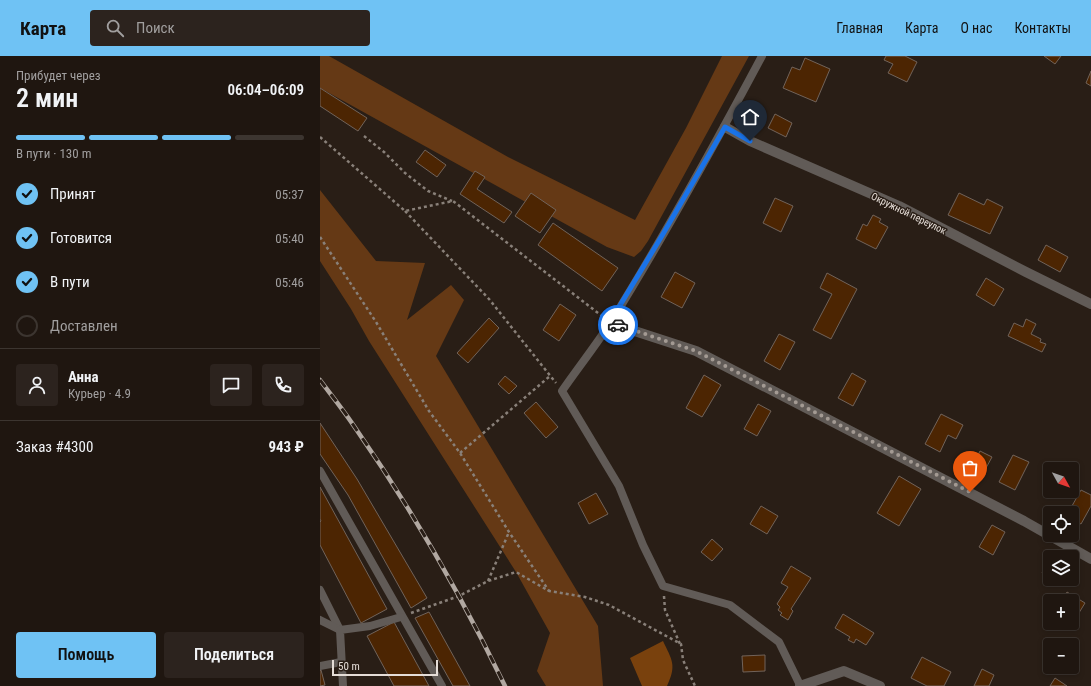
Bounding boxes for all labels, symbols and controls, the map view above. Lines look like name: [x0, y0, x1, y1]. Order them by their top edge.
search box: [90, 10, 370, 46]
text: Карта: [20, 17, 66, 40]
icon: search: [104, 17, 126, 39]
text: Поиск: [136, 19, 175, 37]
text: Главная: [836, 20, 883, 36]
text: Карта: [905, 20, 938, 36]
text: О нас: [960, 20, 992, 36]
text: Контакты: [1014, 20, 1071, 36]
text: Прибудет через: [16, 68, 101, 83]
text: 06:04–06:09: [227, 81, 304, 99]
text: 2 мин: [16, 83, 78, 113]
pin: [733, 100, 767, 141]
icon: home: [739, 106, 761, 128]
text: В пути · 130 m: [16, 146, 91, 161]
icon: check: [16, 183, 38, 205]
text: Принят: [50, 185, 96, 203]
text: 05:37: [275, 187, 304, 202]
street label: Окружной переулок: [869, 190, 948, 236]
icon: check: [16, 227, 38, 249]
text: Готовится: [50, 229, 112, 247]
text: 05:40: [275, 231, 304, 246]
icon: check: [16, 271, 38, 293]
text: В пути: [50, 273, 90, 291]
text: 05:46: [275, 275, 304, 290]
courier: [598, 305, 638, 345]
icon: car: [607, 314, 629, 336]
text: Доставлен: [50, 317, 118, 335]
button: person: [16, 364, 58, 406]
button: chat: [210, 364, 252, 406]
button: phone: [262, 364, 304, 406]
text: Анна: [68, 368, 99, 386]
text: Курьер · 4.9: [68, 386, 131, 401]
text: Заказ #4300: [16, 438, 93, 456]
text: 943 ₽: [268, 438, 304, 456]
pin: [953, 451, 987, 492]
icon: bag: [959, 457, 981, 479]
north arrow: [1043, 462, 1079, 498]
map controls: [1043, 462, 1079, 674]
button: locate: [1043, 506, 1079, 542]
button: layers: [1043, 550, 1079, 586]
button: +: [1043, 594, 1079, 630]
button: Помощь: [16, 632, 156, 678]
button: Поделиться: [164, 632, 304, 678]
button: −: [1043, 638, 1079, 674]
scale bar: [332, 658, 438, 677]
text: 50 m: [338, 660, 360, 673]

